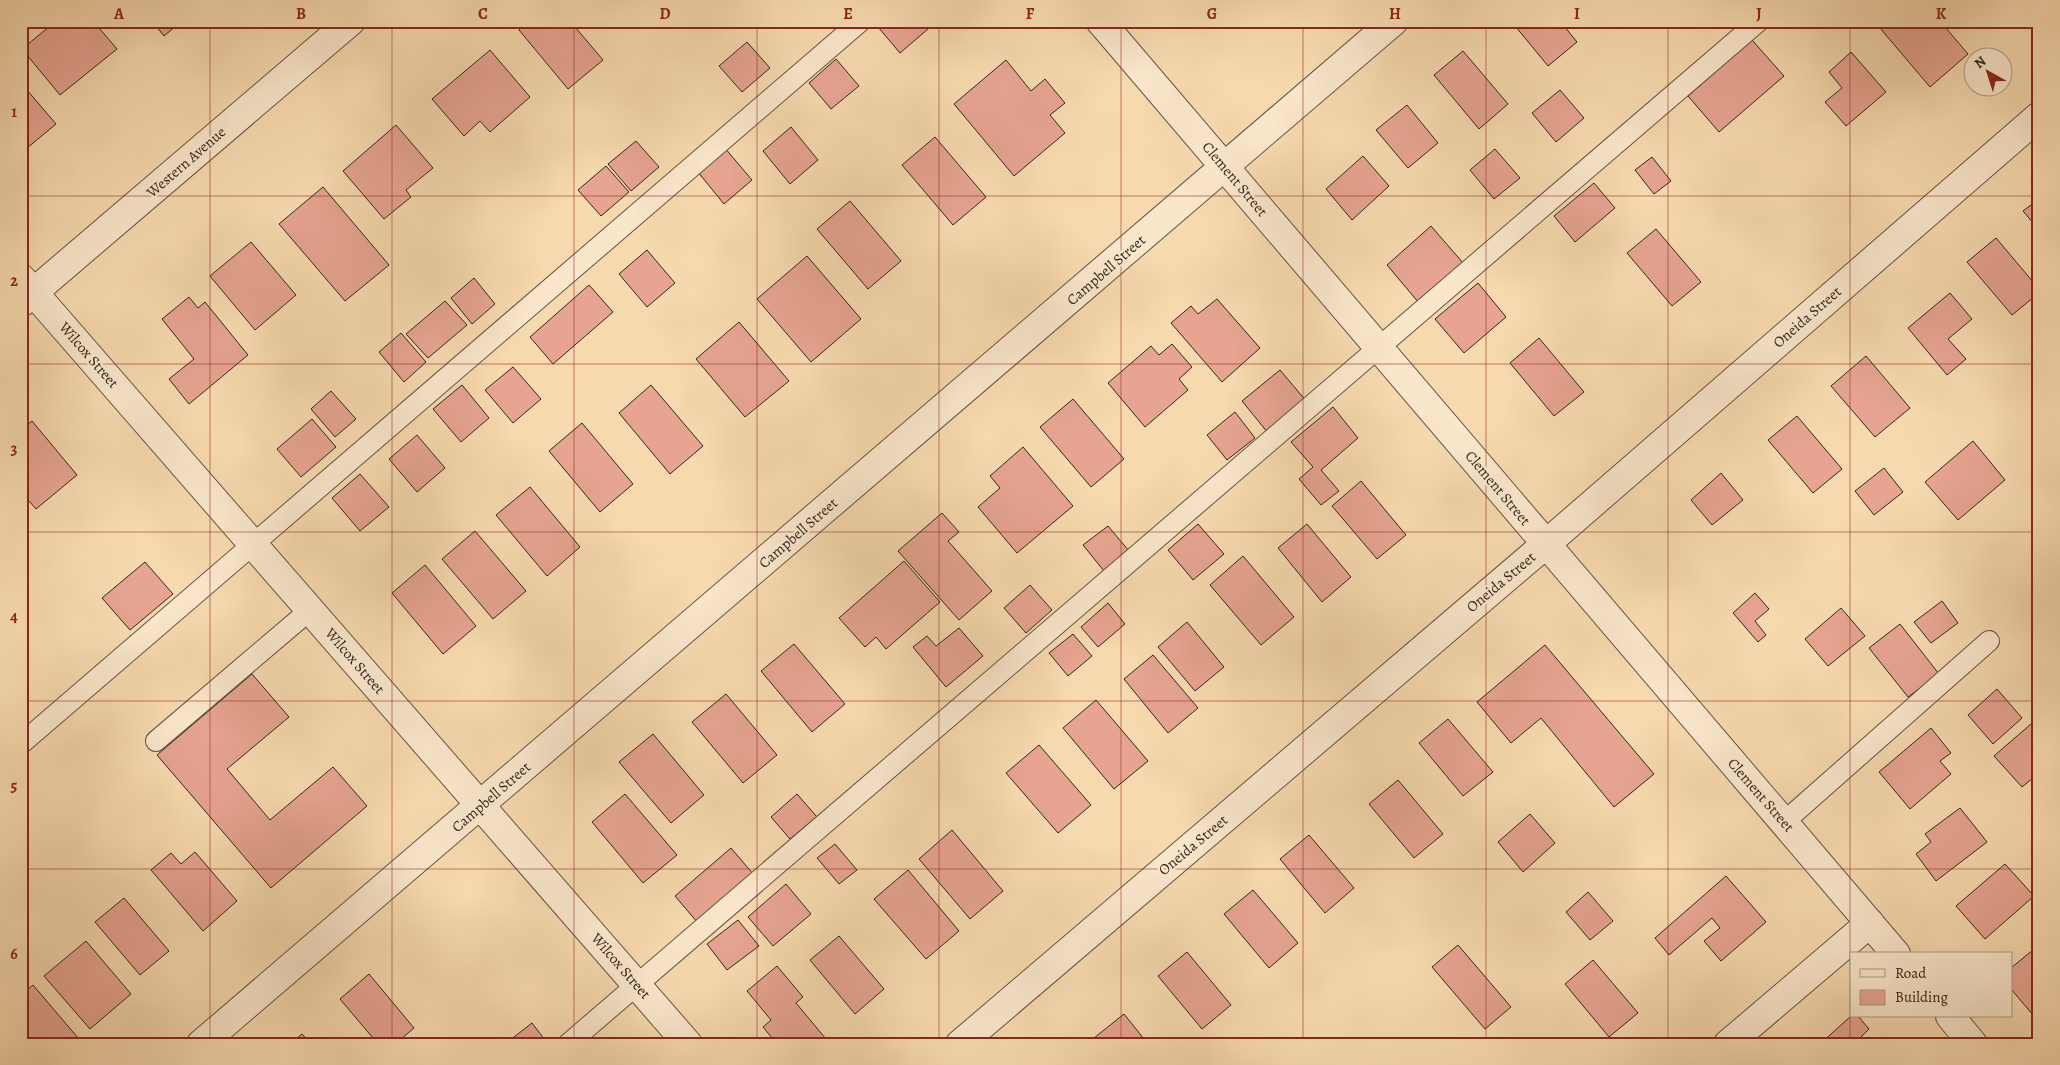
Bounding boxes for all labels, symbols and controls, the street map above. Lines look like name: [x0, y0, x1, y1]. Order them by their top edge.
text: A: [113, 3, 125, 25]
text: B: [296, 3, 306, 25]
text: C: [478, 3, 488, 25]
text: D: [659, 3, 671, 25]
text: E: [843, 3, 853, 25]
text: F: [1026, 3, 1035, 25]
text: G: [1207, 3, 1217, 25]
text: H: [1389, 3, 1401, 25]
text: I: [1574, 3, 1580, 25]
text: J: [1756, 3, 1762, 25]
text: K: [1936, 3, 1947, 25]
north arrow: [1962, 48, 2012, 98]
text: N: [1970, 52, 1990, 73]
text: 1: [11, 101, 17, 123]
street label: Western Avenue: [141, 122, 230, 203]
street label: Clement Street: [1198, 137, 1272, 221]
street label: Campbell Street: [1062, 230, 1150, 310]
text: 2: [10, 270, 18, 292]
street label: Oneida Street: [1769, 282, 1845, 352]
street label: Wilcox Street: [54, 317, 123, 392]
text: 3: [11, 438, 18, 460]
street label: Clement Street: [1461, 446, 1535, 530]
street label: Campbell Street: [754, 493, 842, 573]
street label: Oneida Street: [1462, 547, 1540, 617]
text: 4: [10, 606, 18, 628]
street label: Wilcox Street: [320, 623, 389, 698]
street label: Clement Street: [1723, 754, 1799, 836]
street label: Campbell Street: [447, 757, 535, 837]
text: 5: [11, 775, 18, 797]
street label: Oneida Street: [1154, 810, 1232, 880]
street label: Wilcox Street: [586, 928, 655, 1003]
text: 6: [10, 943, 18, 965]
legend: [1850, 952, 2012, 1018]
text: Road: [1895, 963, 1927, 983]
text: Building: [1895, 987, 1948, 1007]

